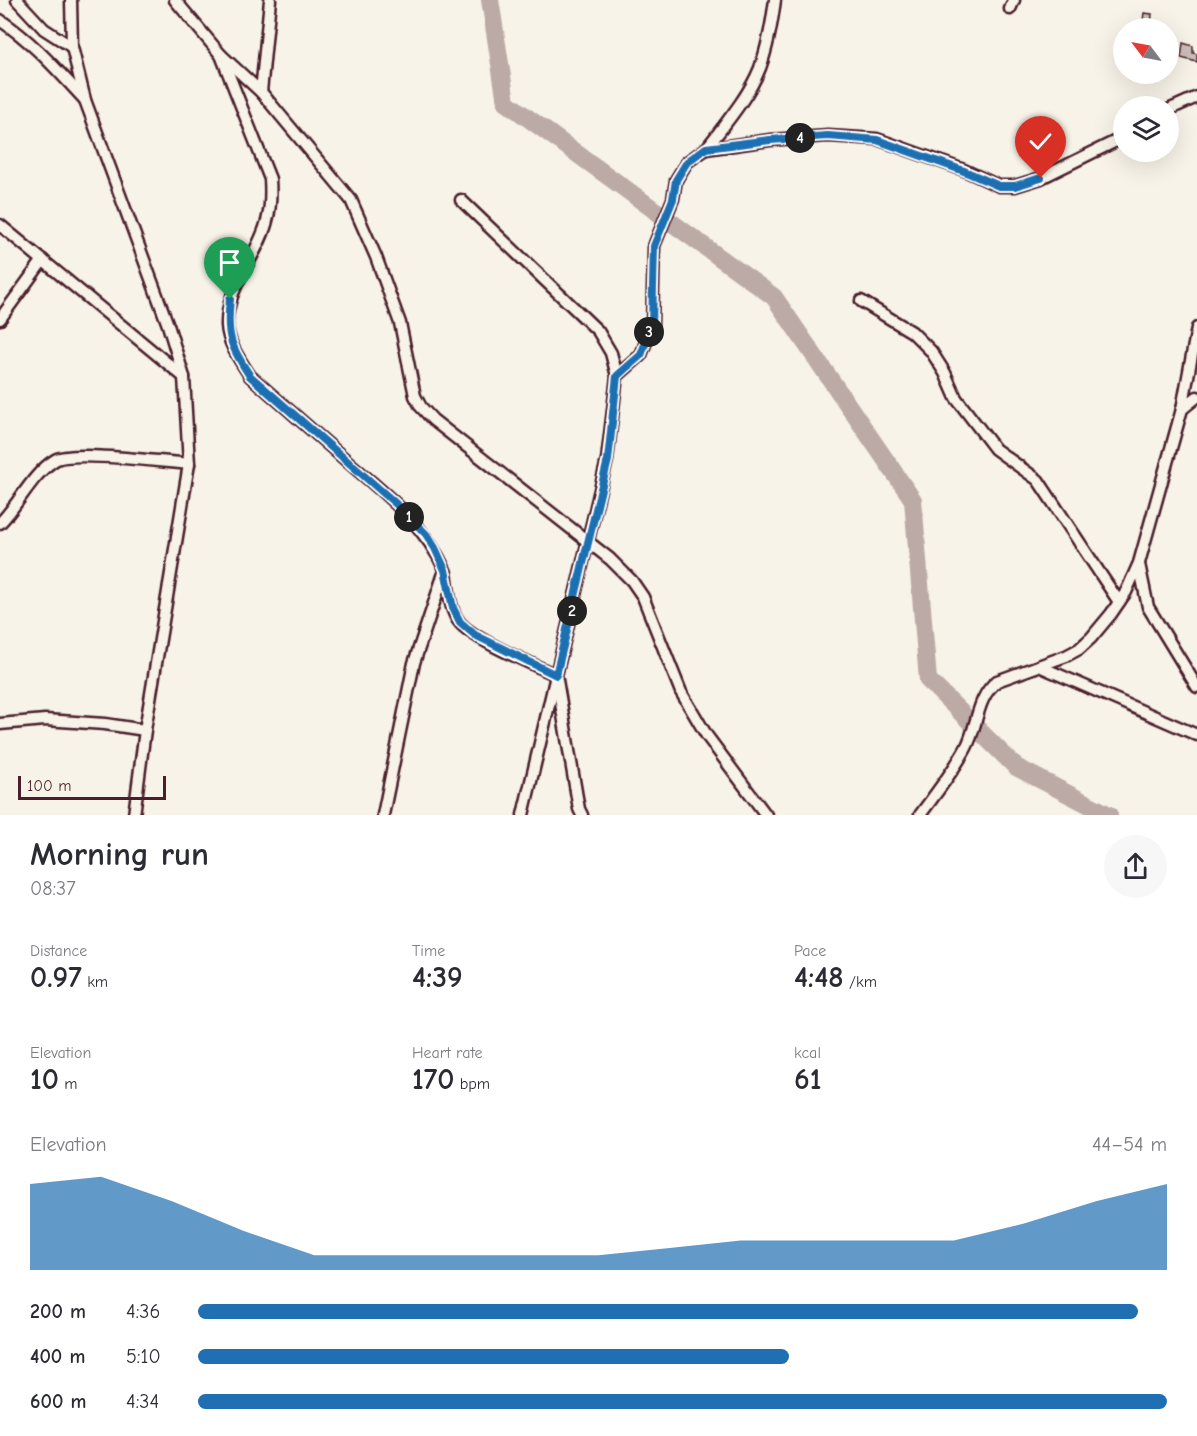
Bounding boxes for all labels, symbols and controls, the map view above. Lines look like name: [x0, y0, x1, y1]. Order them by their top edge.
north arrow: [1113, 18, 1179, 84]
map controls: [1113, 18, 1179, 162]
button: layers: [1113, 96, 1179, 162]
pin: [1015, 116, 1066, 178]
pin: 4: [785, 123, 815, 153]
icon: check: [1024, 125, 1057, 158]
text: 4: [796, 129, 804, 147]
pin: [204, 237, 255, 299]
icon: arrive: [213, 246, 246, 279]
pin: 3: [634, 317, 664, 347]
text: 3: [645, 323, 653, 341]
pin: 1: [394, 502, 424, 532]
text: 1: [406, 508, 412, 526]
pin: 2: [557, 596, 587, 626]
text: 2: [568, 602, 576, 620]
scale bar: [18, 773, 166, 800]
text: 100 m: [27, 777, 71, 795]
text: Morning run: [30, 835, 209, 873]
button: share: [1104, 835, 1167, 898]
text: 08:37: [30, 877, 76, 900]
text: Distance: [30, 942, 87, 960]
text: Time: [412, 942, 445, 960]
text: Pace: [794, 942, 826, 960]
text: 0.97: [30, 960, 82, 995]
text: 4:39: [412, 960, 463, 995]
text: 4:48: [794, 960, 844, 995]
text: km: [82, 973, 108, 991]
text: /km: [844, 973, 877, 991]
text: Elevation: [30, 1044, 91, 1062]
text: Heart rate: [412, 1044, 483, 1062]
text: kcal: [794, 1044, 821, 1062]
text: 10: [30, 1062, 59, 1097]
text: 170: [412, 1062, 454, 1097]
text: 61: [794, 1062, 821, 1097]
text: m: [59, 1075, 78, 1093]
text: bpm: [454, 1075, 490, 1093]
text: Elevation: [30, 1133, 107, 1156]
text: 44–54 m: [1092, 1133, 1167, 1156]
text: 200 m: [30, 1300, 86, 1323]
text: 4:36: [126, 1300, 160, 1323]
text: 400 m: [30, 1345, 85, 1368]
text: 5:10: [126, 1345, 161, 1368]
text: 600 m: [30, 1390, 86, 1413]
text: 4:34: [126, 1390, 159, 1413]

